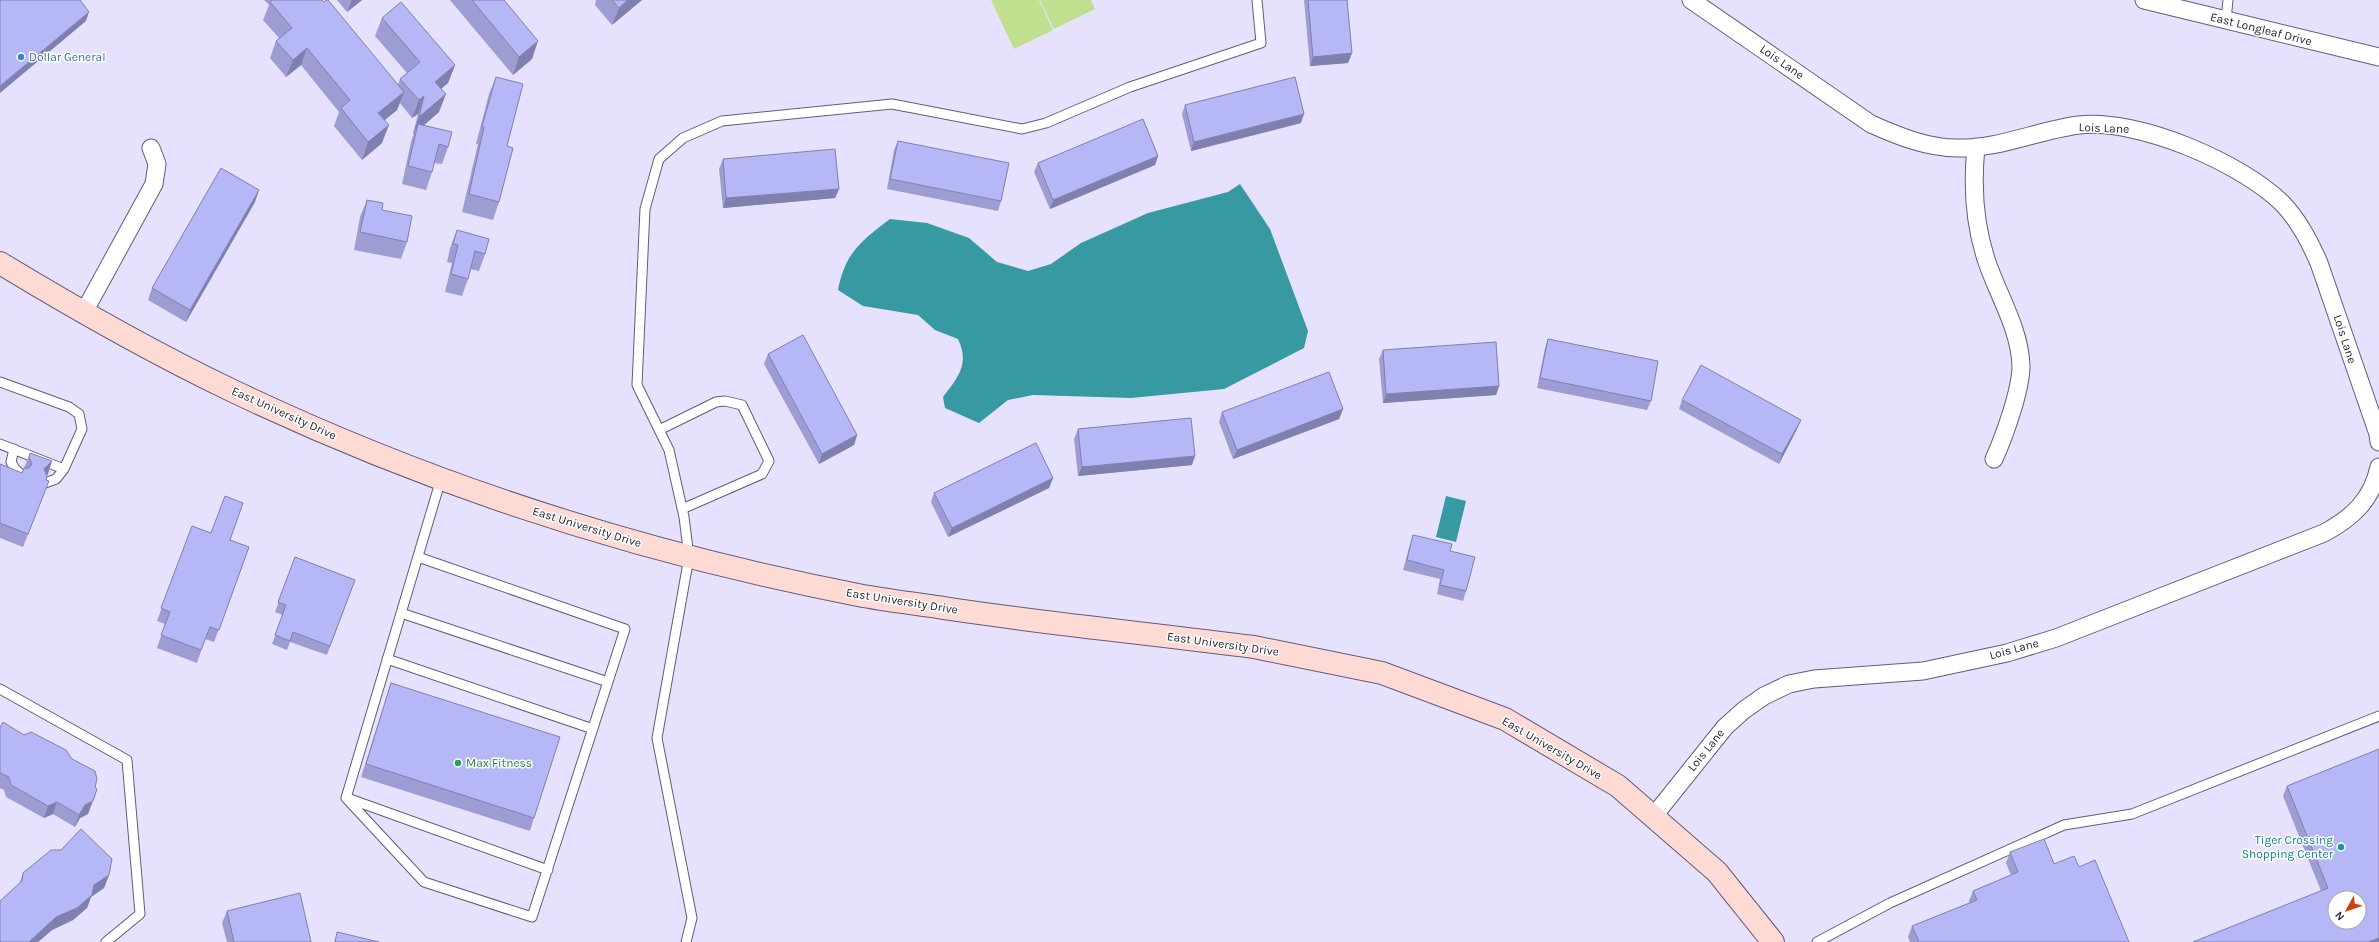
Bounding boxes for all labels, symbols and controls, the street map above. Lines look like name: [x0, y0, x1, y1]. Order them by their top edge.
street label: East Longleaf Drive: [2209, 10, 2313, 48]
street label: Lois Lane: [1757, 42, 1807, 82]
place label: Dollar General: [29, 50, 106, 64]
marker: Dollar General: [16, 52, 26, 62]
street label: Lois Lane: [2079, 120, 2129, 136]
street label: Lois Lane: [2331, 313, 2359, 365]
street label: East University Drive: [230, 384, 338, 442]
street label: East University Drive: [531, 504, 643, 550]
street label: East University Drive: [845, 585, 959, 617]
street label: East University Drive: [1166, 629, 1280, 659]
street label: Lois Lane: [1988, 636, 2040, 662]
street label: East University Drive: [1500, 714, 1604, 782]
street label: Lois Lane: [1685, 726, 1727, 774]
place label: Max Fitness: [466, 756, 532, 770]
marker: Max Fitness: [453, 758, 463, 768]
place label: Tiger Crossing Shopping Center: [2242, 833, 2334, 861]
marker: Tiger Crossing Shopping Center: [2336, 842, 2346, 852]
north arrow: [2327, 890, 2367, 930]
text: N: [2332, 909, 2347, 923]

